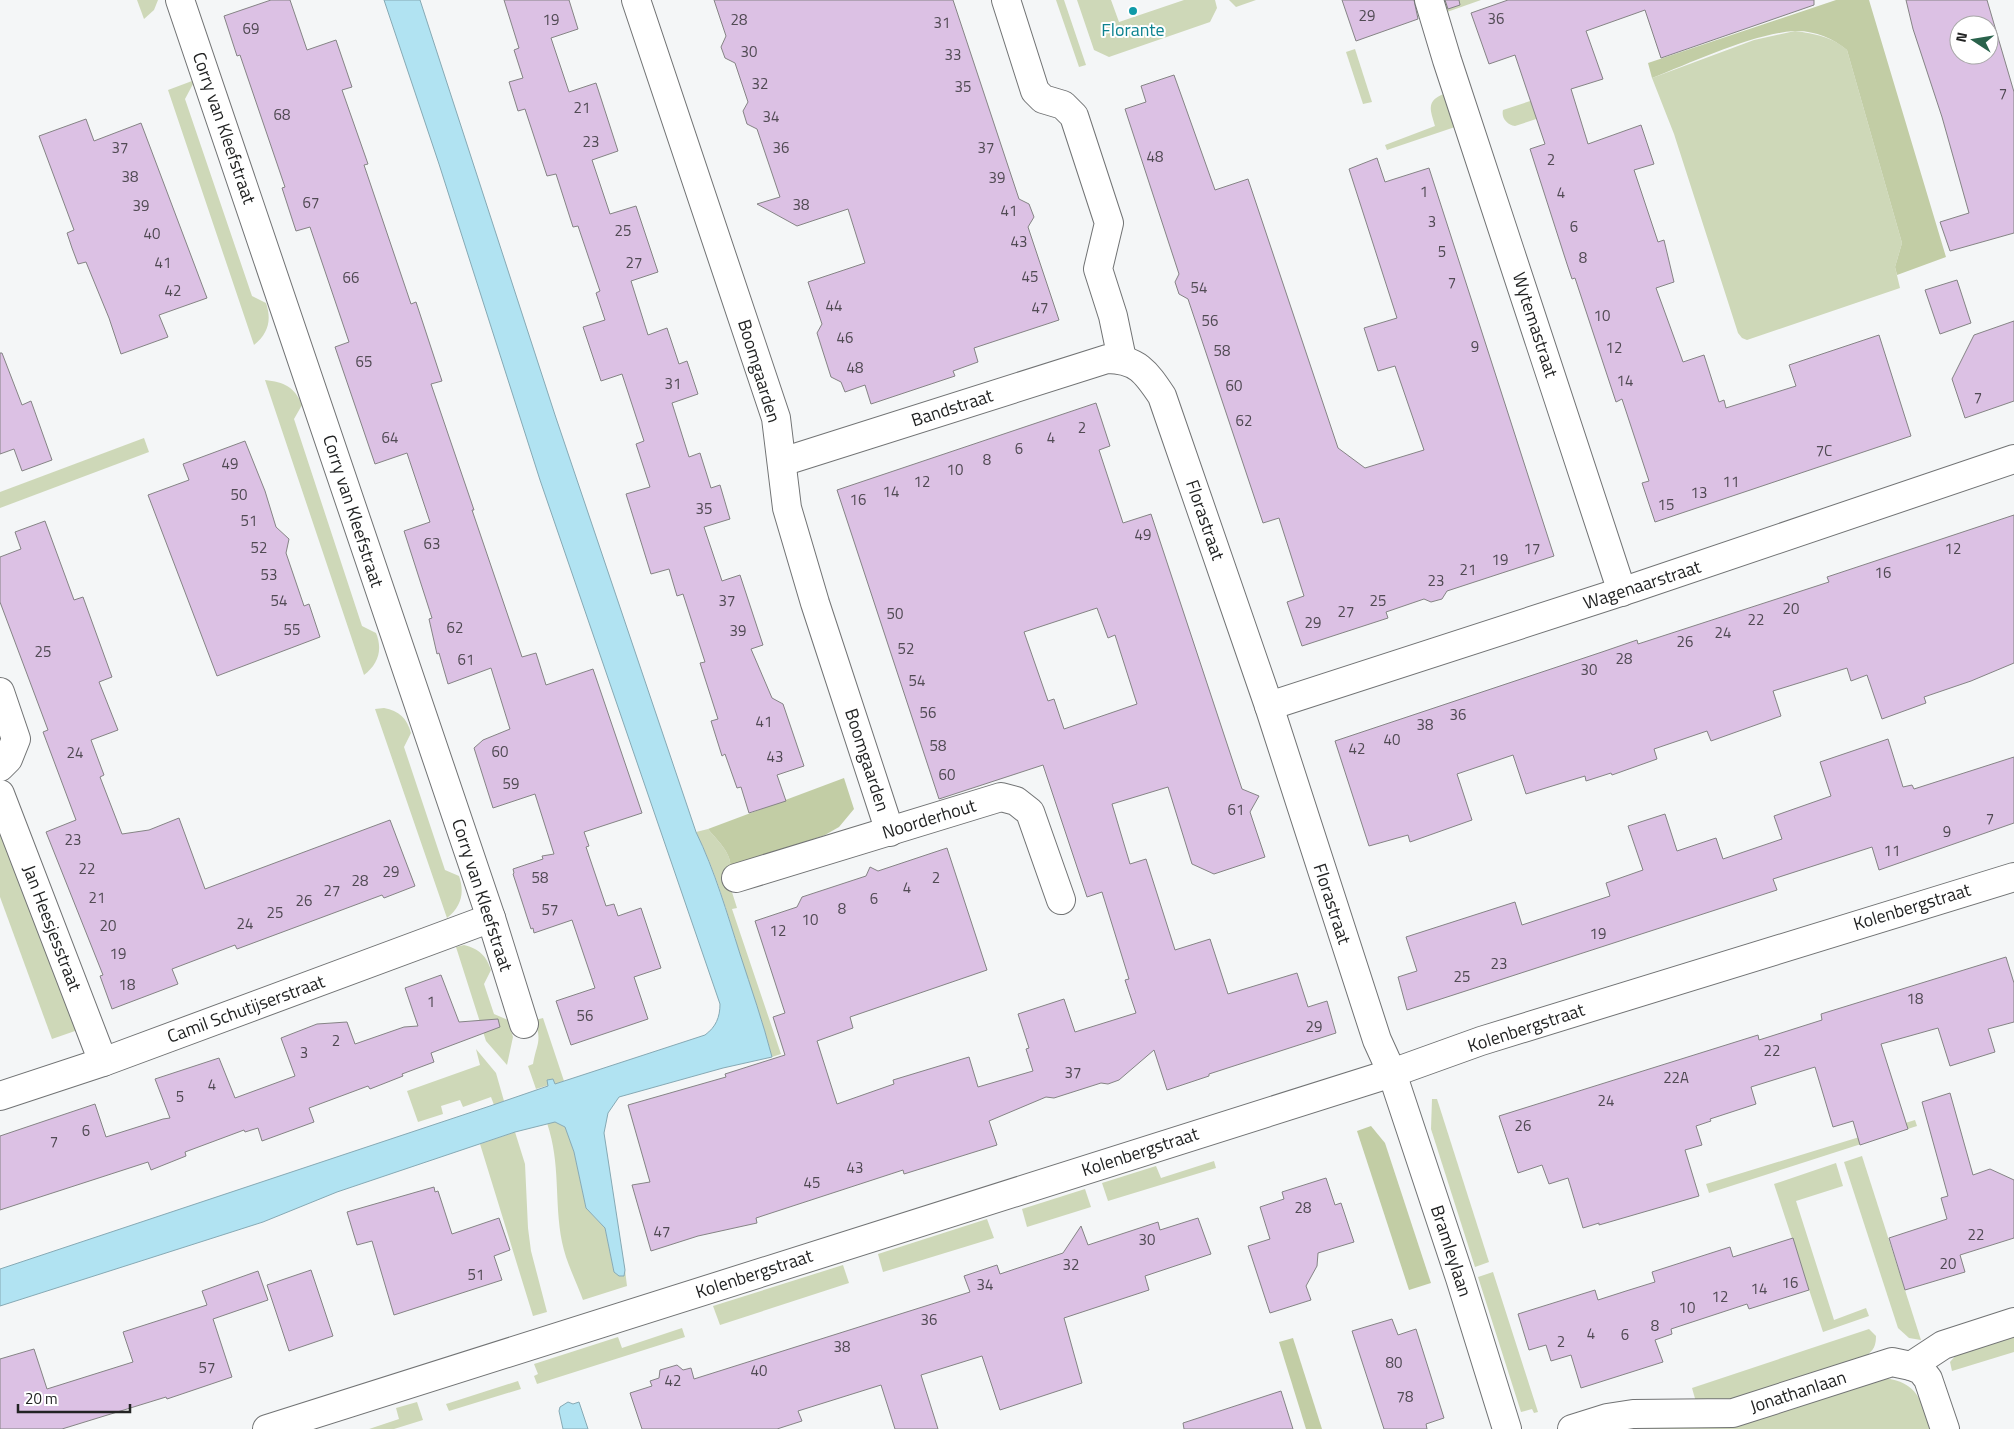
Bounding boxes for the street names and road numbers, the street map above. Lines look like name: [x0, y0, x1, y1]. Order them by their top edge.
street label: Corry van Kleefstraat: [186, 48, 263, 208]
street label: Wytemastraat: [1506, 269, 1565, 382]
street label: Boomgaarden: [731, 316, 788, 426]
street label: Bandstraat: [907, 381, 997, 433]
street label: Corry van Kleefstraat: [316, 431, 391, 591]
street label: Florastraat: [1179, 476, 1232, 564]
street label: Wagenaarstraat: [1580, 553, 1705, 616]
street label: Boomgaarden: [838, 705, 897, 815]
street label: Noorderhout: [879, 791, 980, 846]
street label: Corry van Kleefstraat: [445, 815, 520, 975]
street label: Florastraat: [1307, 860, 1358, 948]
street label: Jan Heesjesstraat: [16, 861, 89, 995]
street label: Kolenbergstraat: [1850, 876, 1975, 937]
street label: Camil Schutijserstraat: [163, 967, 329, 1050]
street label: Kolenbergstraat: [1464, 996, 1588, 1059]
street label: Kolenbergstraat: [1078, 1120, 1202, 1183]
street label: Bramleylaan: [1424, 1201, 1479, 1300]
street label: Kolenbergstraat: [692, 1242, 816, 1305]
street label: Jonathanlaan: [1746, 1363, 1849, 1420]

